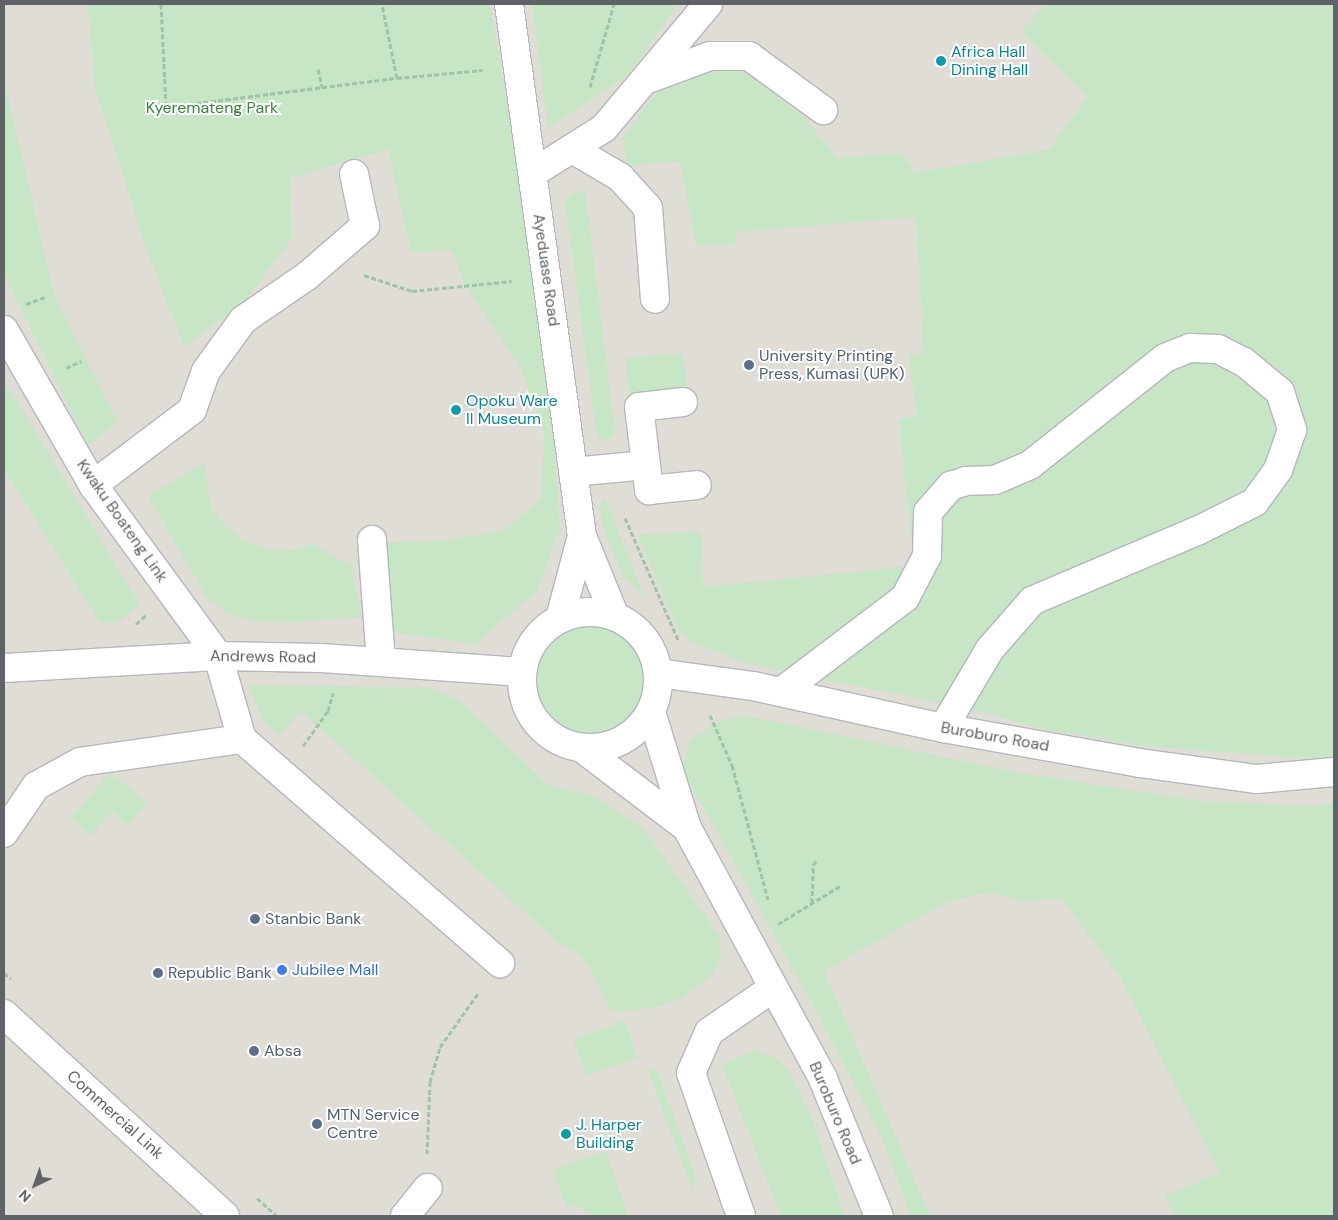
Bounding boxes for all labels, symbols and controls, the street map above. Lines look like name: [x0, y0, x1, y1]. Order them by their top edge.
place label: Africa Hall Dining Hall: [951, 42, 1028, 80]
marker: Africa Hall Dining Hall: [935, 55, 947, 67]
park label: Kyeremateng Park: [146, 98, 278, 118]
street label: Ayeduase Road: [529, 213, 563, 327]
place label: University Printing Press, Kumasi (UPK): [759, 346, 905, 384]
marker: University Printing Press, Kumasi (UPK): [743, 359, 755, 371]
place label: Opoku Ware II Museum: [466, 391, 557, 429]
marker: Opoku Ware II Museum: [450, 404, 462, 416]
street label: Kwaku Boateng Link: [72, 456, 172, 586]
street label: Andrews Road: [210, 646, 316, 668]
street label: Buroburo Road: [939, 718, 1051, 756]
place label: Stanbic Bank: [265, 909, 361, 929]
marker: Stanbic Bank: [249, 913, 261, 925]
place label: Jubilee Mall: [292, 960, 378, 980]
place label: Republic Bank: [168, 963, 272, 983]
marker: Jubilee Mall: [276, 964, 288, 976]
marker: Republic Bank: [152, 967, 164, 979]
place label: Absa: [264, 1041, 301, 1061]
marker: Absa: [248, 1045, 260, 1057]
street label: Buroburo Road: [805, 1059, 865, 1167]
street label: Commercial Link: [63, 1067, 167, 1163]
place label: MTN Service Centre: [327, 1105, 420, 1143]
place label: J. Harper Building: [576, 1115, 642, 1153]
marker: MTN Service Centre: [311, 1118, 323, 1130]
marker: J. Harper Building: [560, 1128, 572, 1140]
north arrow: [10, 1160, 60, 1210]
text: N: [15, 1186, 35, 1206]

